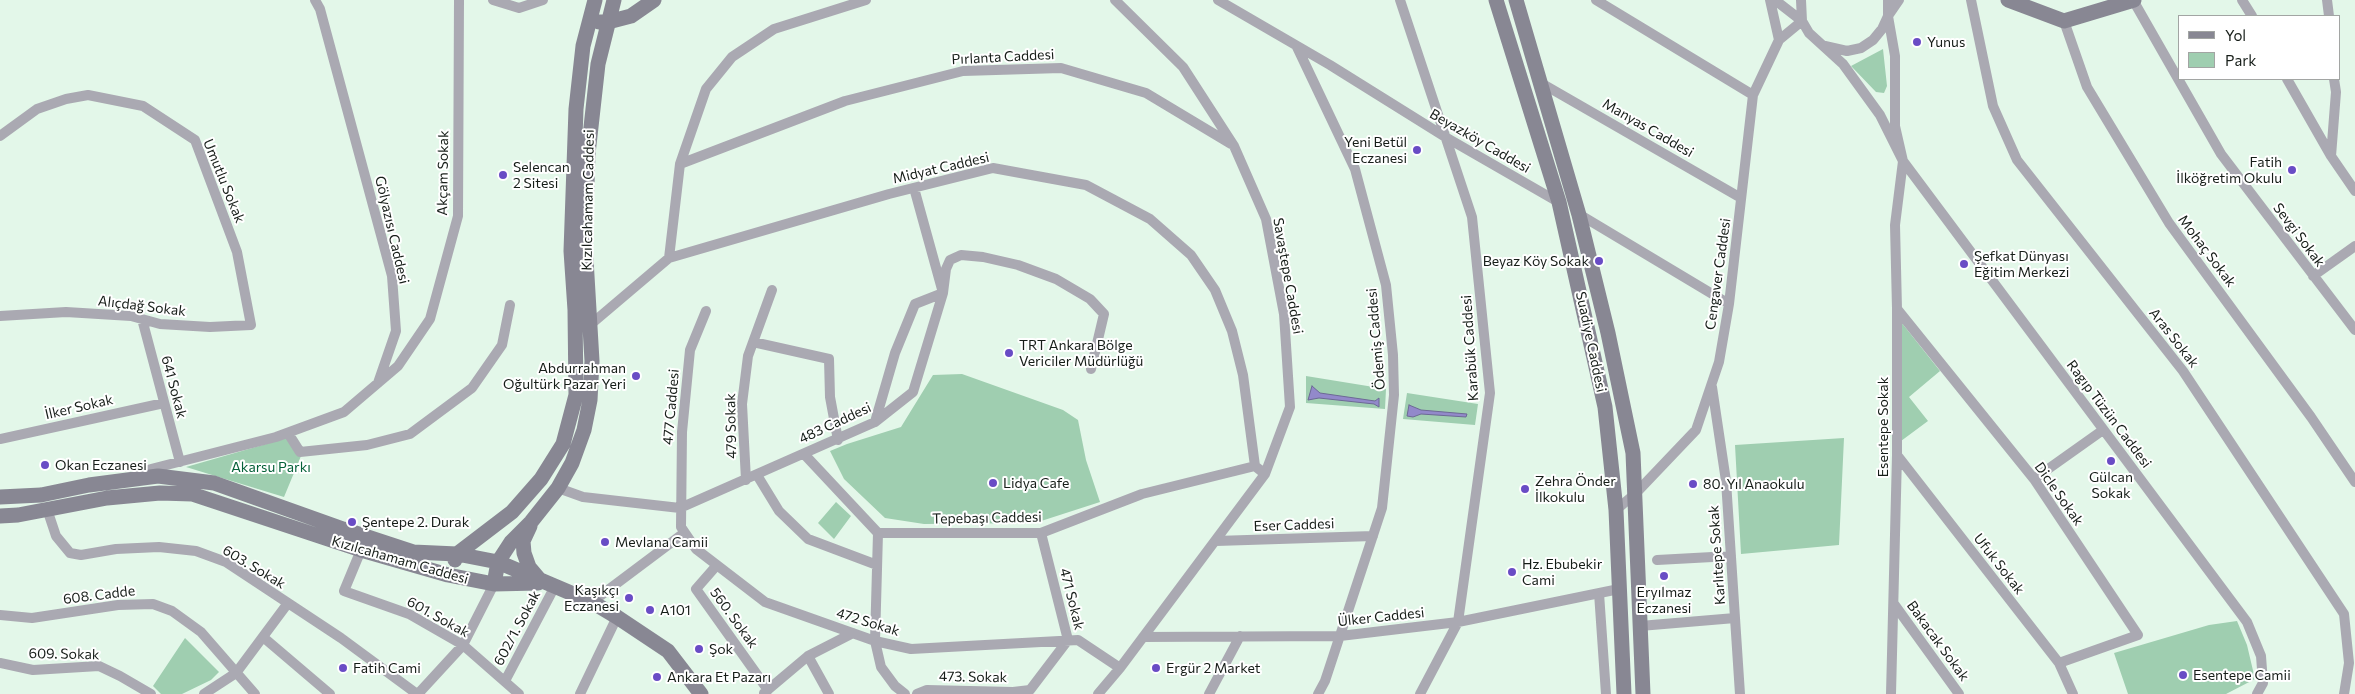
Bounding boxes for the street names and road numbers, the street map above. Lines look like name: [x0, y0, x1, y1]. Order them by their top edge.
street label: Pırlanta Caddesi: [951, 46, 1055, 68]
street label: Manyas Caddesi: [1599, 95, 1697, 161]
street label: Beyazköy Caddesi: [1427, 105, 1533, 177]
street label: Kızılcahamam Caddesi: [578, 129, 598, 271]
street label: Akçam Sokak: [434, 130, 452, 216]
street label: Umutlu Sokak: [200, 137, 248, 225]
street label: Midyat Caddesi: [891, 149, 991, 187]
street label: Gölyazısı Caddesi: [371, 174, 413, 286]
street label: Sevgi Sokak: [2270, 200, 2328, 270]
street label: Mohaç Sokak: [2174, 212, 2240, 290]
street label: Savaştepe Caddesi: [1269, 216, 1307, 336]
street label: Cengaver Caddesi: [1702, 217, 1734, 331]
street label: Ödemiş Caddesi: [1363, 287, 1389, 391]
street label: Suadiye Caddesi: [1572, 290, 1610, 394]
street label: Alıçdağ Sokak: [97, 292, 187, 320]
street label: Karabük Caddesi: [1458, 294, 1482, 402]
street label: Aras Sokak: [2146, 305, 2202, 371]
street label: 641 Sokak: [158, 354, 190, 420]
street label: Ragıp Tüzün Caddesi: [2063, 357, 2155, 471]
street label: 477 Caddesi: [659, 368, 683, 446]
street label: Esentepe Sokak: [1875, 377, 1891, 477]
street label: İlker Sokak: [43, 391, 115, 423]
street label: 479 Sokak: [722, 393, 740, 459]
street label: 483 Caddesi: [796, 399, 874, 447]
street label: Dicle Sokak: [2031, 459, 2087, 529]
street label: Karlıtepe Sokak: [1705, 505, 1729, 605]
street label: Tepebaşı Caddesi: [932, 509, 1042, 527]
street label: Eser Caddesi: [1253, 515, 1335, 535]
street label: Ufuk Sokak: [1970, 530, 2028, 598]
street label: Kızılcahamam Caddesi: [330, 532, 470, 588]
street label: 603. Sokak: [220, 542, 288, 592]
street label: 471 Sokak: [1056, 566, 1088, 632]
street label: 608. Cadde: [62, 582, 136, 608]
street label: 560. Sokak: [706, 585, 762, 651]
street label: 602/1. Sokak: [490, 588, 544, 668]
street label: 601. Sokak: [404, 593, 472, 641]
street label: Bakacak Sokak: [1903, 598, 1973, 684]
street label: 472 Sokak: [834, 604, 902, 640]
street label: Ülker Caddesi: [1337, 604, 1425, 630]
street label: 609. Sokak: [28, 645, 100, 663]
street label: 473. Sokak: [939, 668, 1007, 686]

